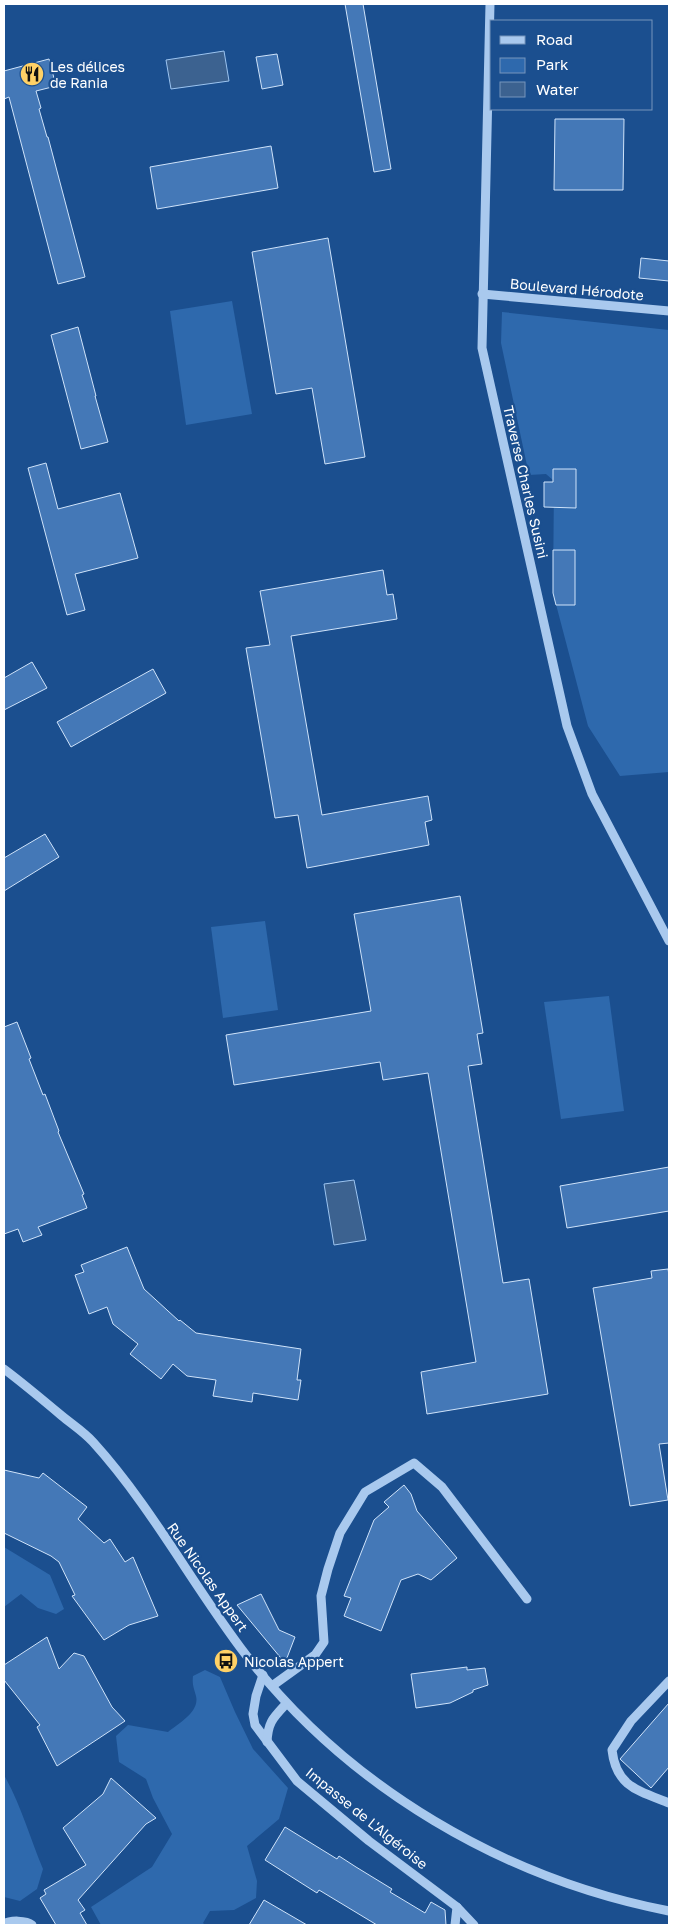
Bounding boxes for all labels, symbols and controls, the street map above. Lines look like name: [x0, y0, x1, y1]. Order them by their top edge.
legend: [490, 20, 653, 110]
text: Road: [536, 30, 573, 48]
text: Park: [536, 55, 569, 73]
place label: Les délices de Rania: [50, 58, 125, 91]
restaurant icon: Les délices de Rania: [19, 61, 45, 87]
text: Water: [536, 80, 579, 98]
street label: Boulevard Hérodote: [509, 275, 645, 303]
street label: Traverse Charles Susini: [500, 404, 552, 560]
street label: Rue Nicolas Appert: [164, 1519, 252, 1635]
bus stop icon: Nicolas Appert: [213, 1648, 239, 1674]
place label: Nicolas Appert: [244, 1653, 344, 1670]
street label: Impasse de L'Algéroise: [303, 1764, 431, 1872]

